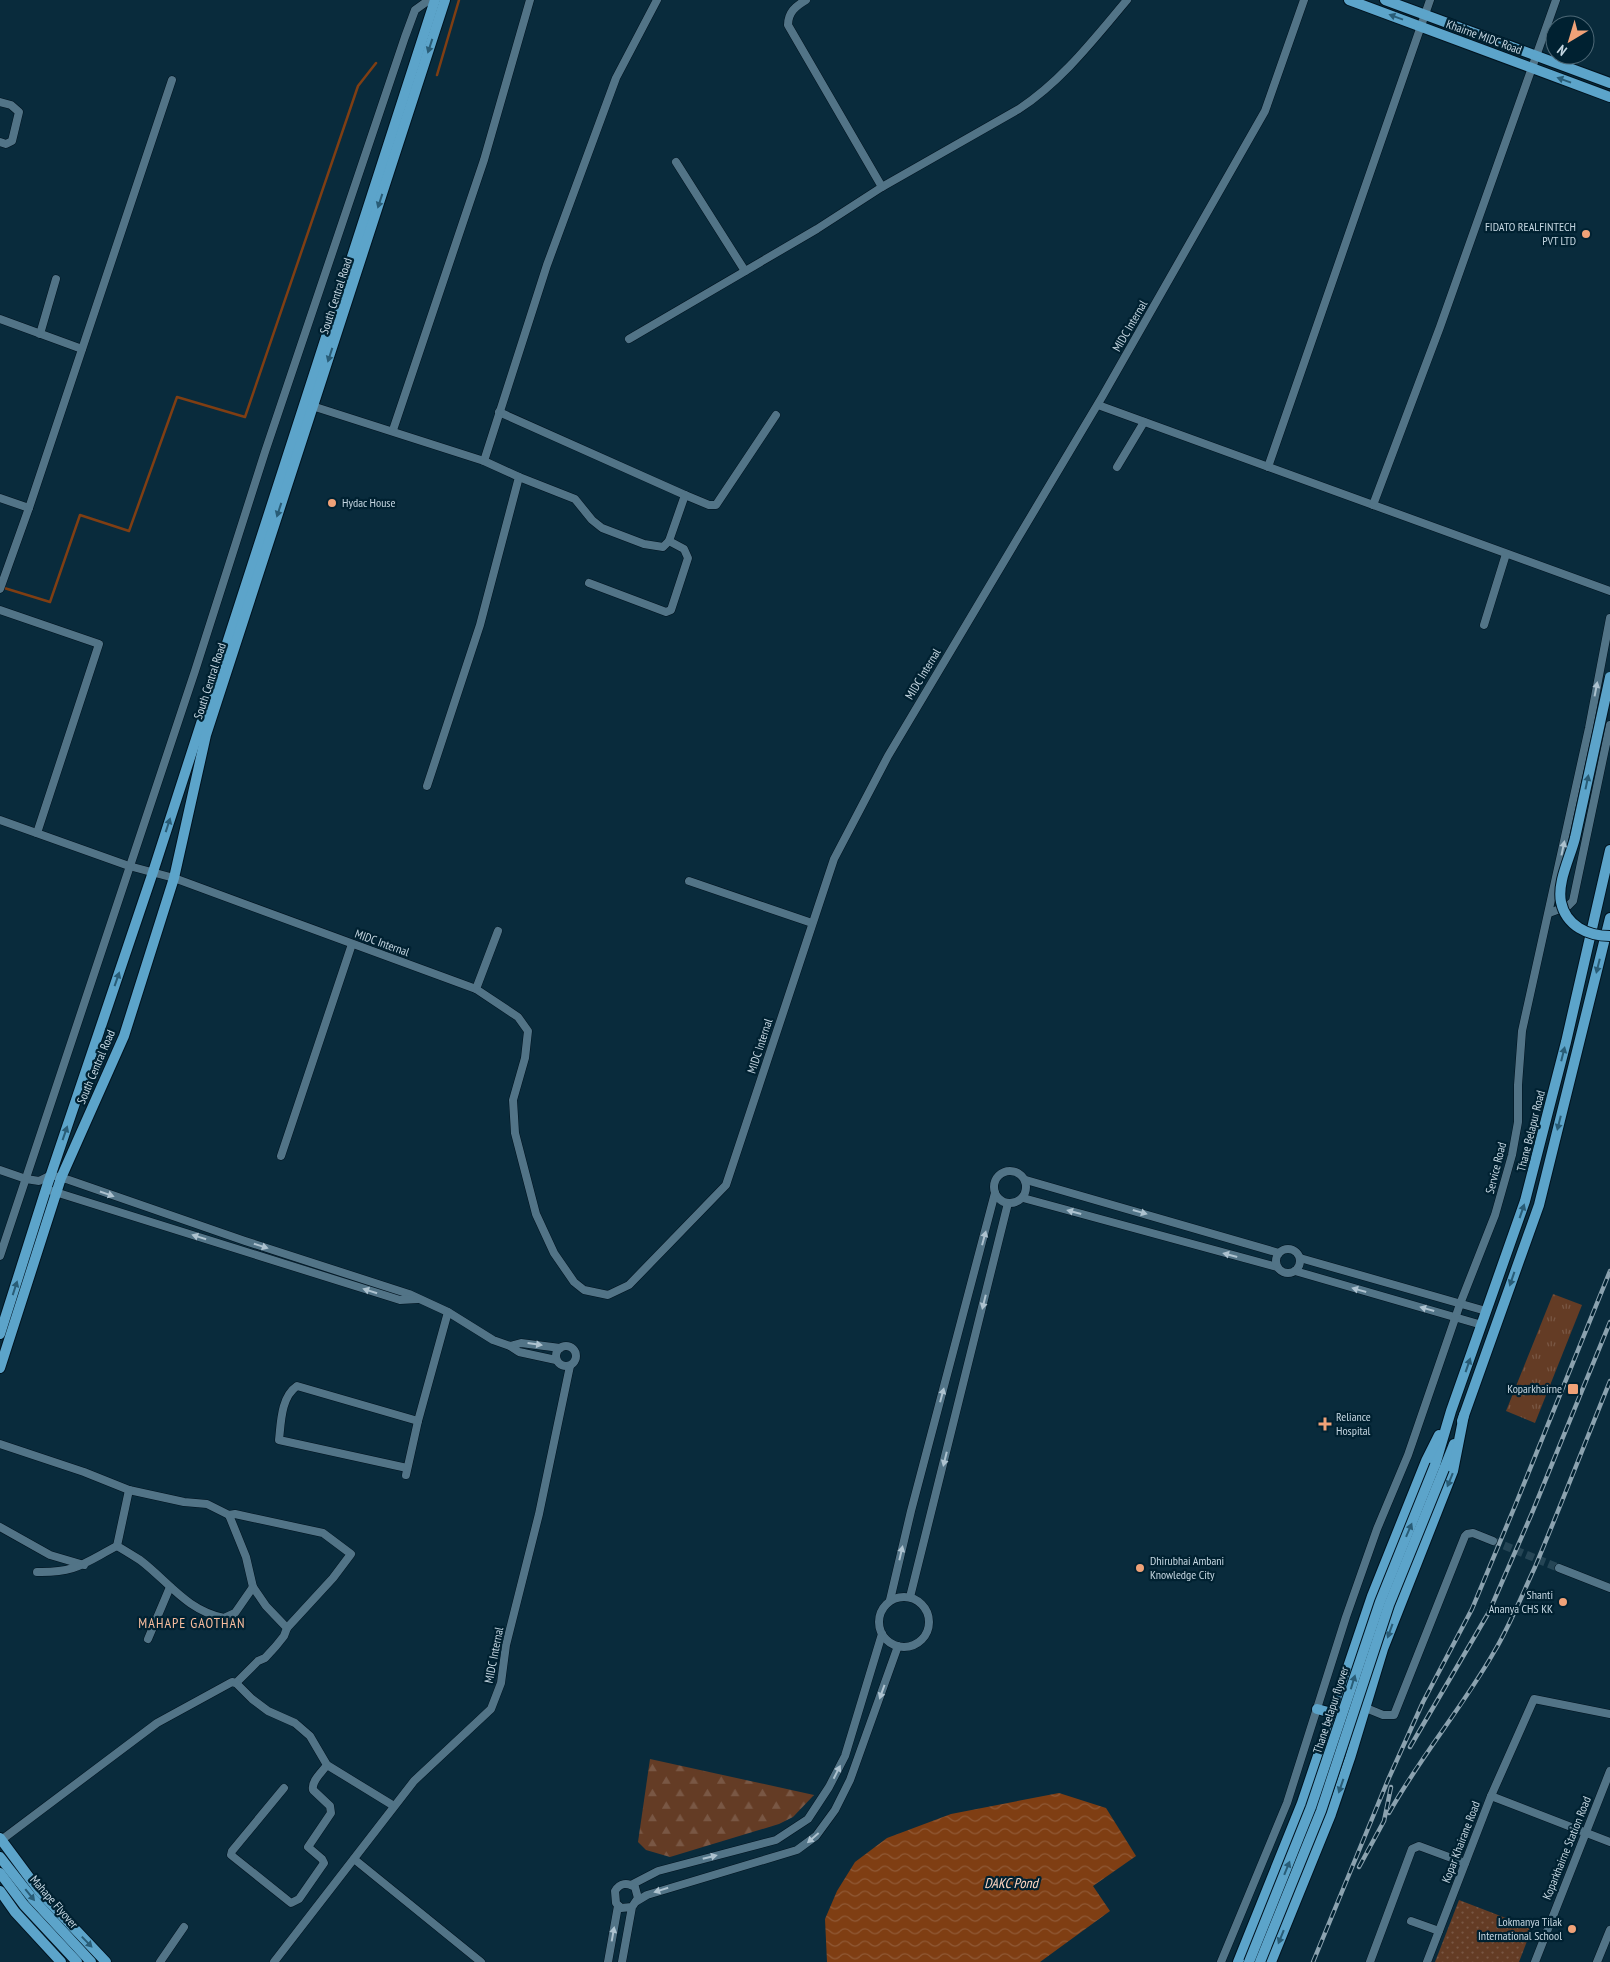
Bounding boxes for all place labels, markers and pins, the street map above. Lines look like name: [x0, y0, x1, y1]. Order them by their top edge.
place label: FIDATO REALFINTECH PVT LTD: [1485, 219, 1576, 248]
marker: FIDATO REALFINTECH PVT LTD: [1580, 228, 1592, 240]
place label: Hydac House: [342, 495, 395, 510]
marker: Hydac House: [326, 497, 338, 509]
place label: Koparkhairne: [1507, 1381, 1562, 1396]
marker: Koparkhairne: [1566, 1382, 1580, 1396]
place label: Reliance Hospital: [1336, 1409, 1371, 1438]
marker: Reliance Hospital: [1318, 1417, 1332, 1431]
place label: Dhirubhai Ambani Knowledge City: [1150, 1553, 1224, 1582]
marker: Dhirubhai Ambani Knowledge City: [1134, 1562, 1146, 1574]
place label: Shanti Ananya CHS KK: [1489, 1587, 1553, 1616]
marker: Shanti Ananya CHS KK: [1557, 1596, 1569, 1608]
place label: Lokmanya Tilak International School: [1478, 1914, 1562, 1943]
marker: Lokmanya Tilak International School: [1566, 1923, 1578, 1935]

